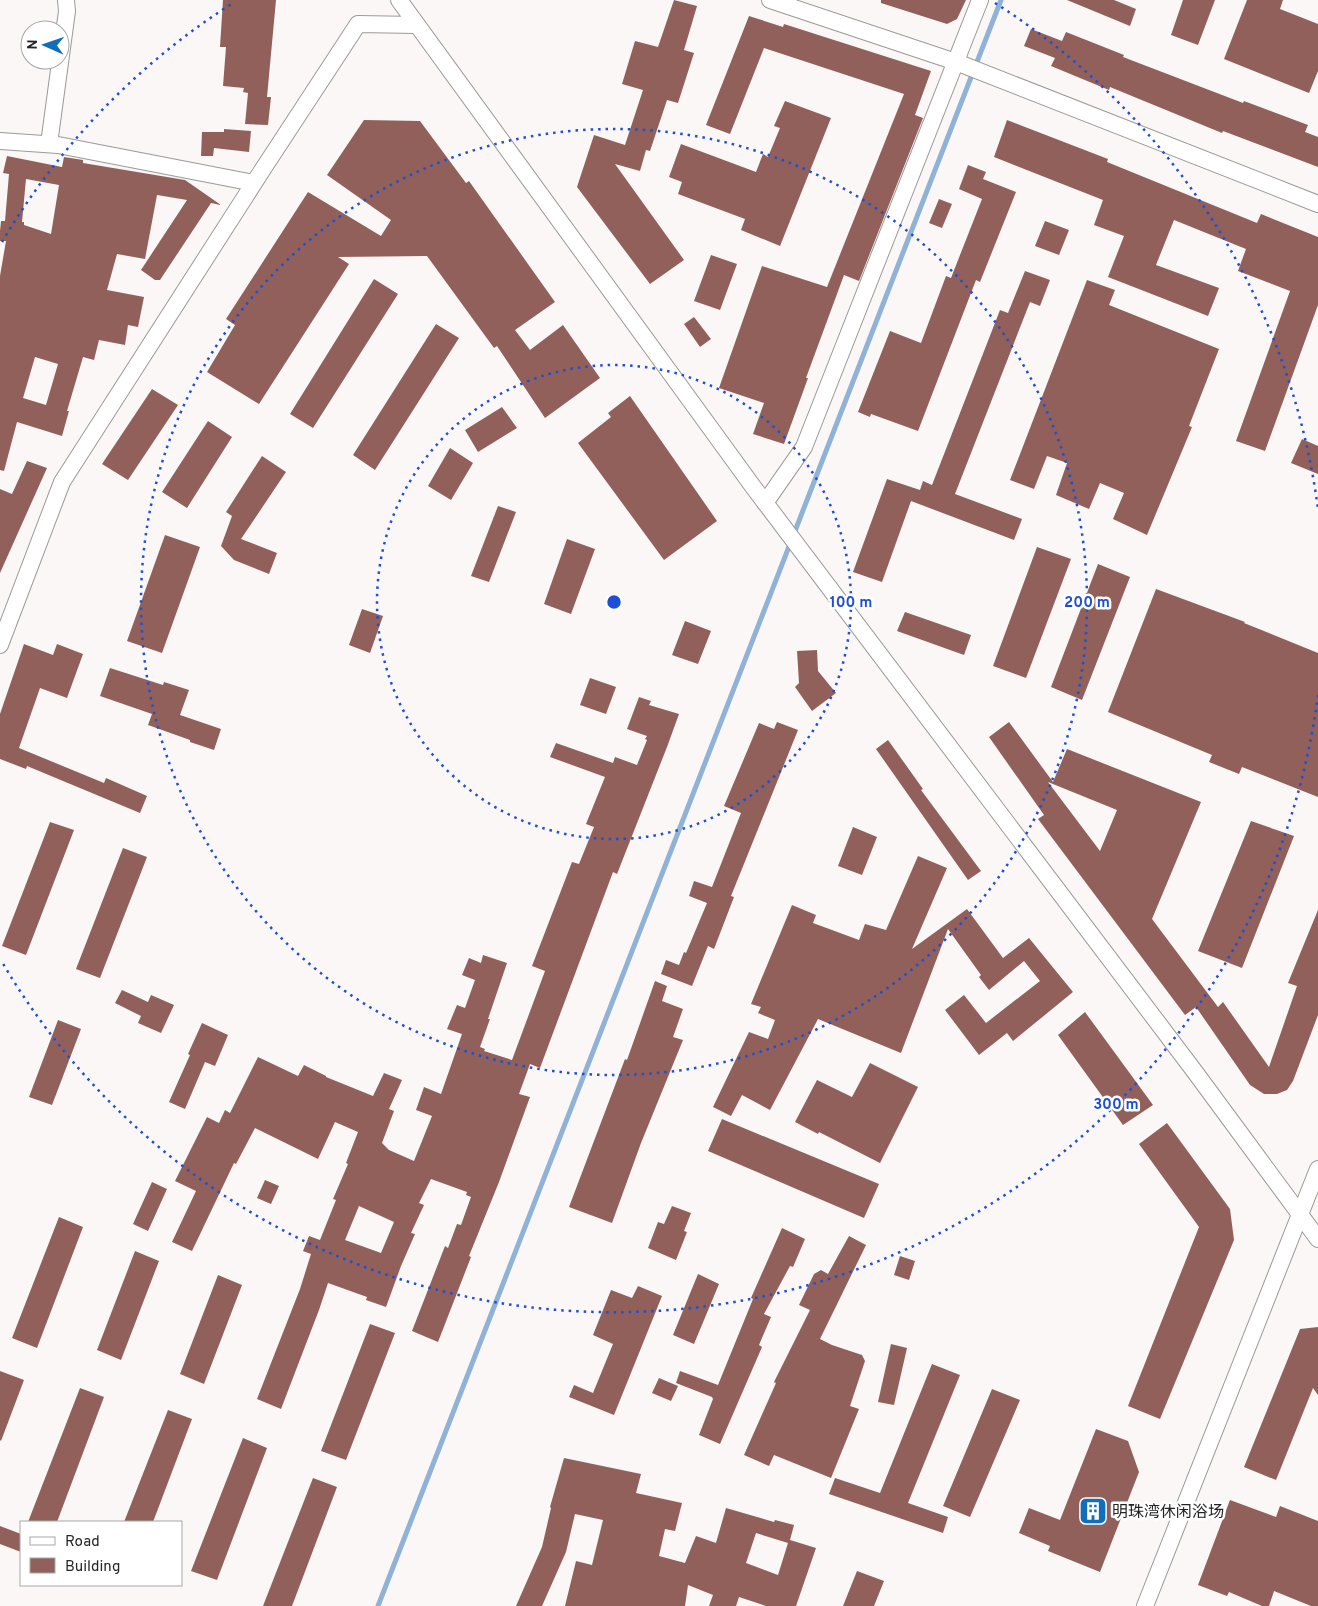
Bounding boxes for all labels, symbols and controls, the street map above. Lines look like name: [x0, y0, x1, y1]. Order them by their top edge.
north arrow: [20, 20, 70, 70]
text: N: [25, 39, 42, 50]
centre of rings: [605, 593, 623, 611]
text: 100 m: [830, 594, 872, 613]
text: 200 m: [1064, 594, 1110, 613]
text: 300 m: [1093, 1096, 1139, 1115]
building icon: 明珠湾休闲浴场: [1078, 1496, 1108, 1526]
place label: 明珠湾休闲浴场: [1112, 1503, 1224, 1523]
legend: [20, 1521, 182, 1586]
text: Road: [65, 1533, 100, 1552]
text: Building: [65, 1558, 120, 1577]

